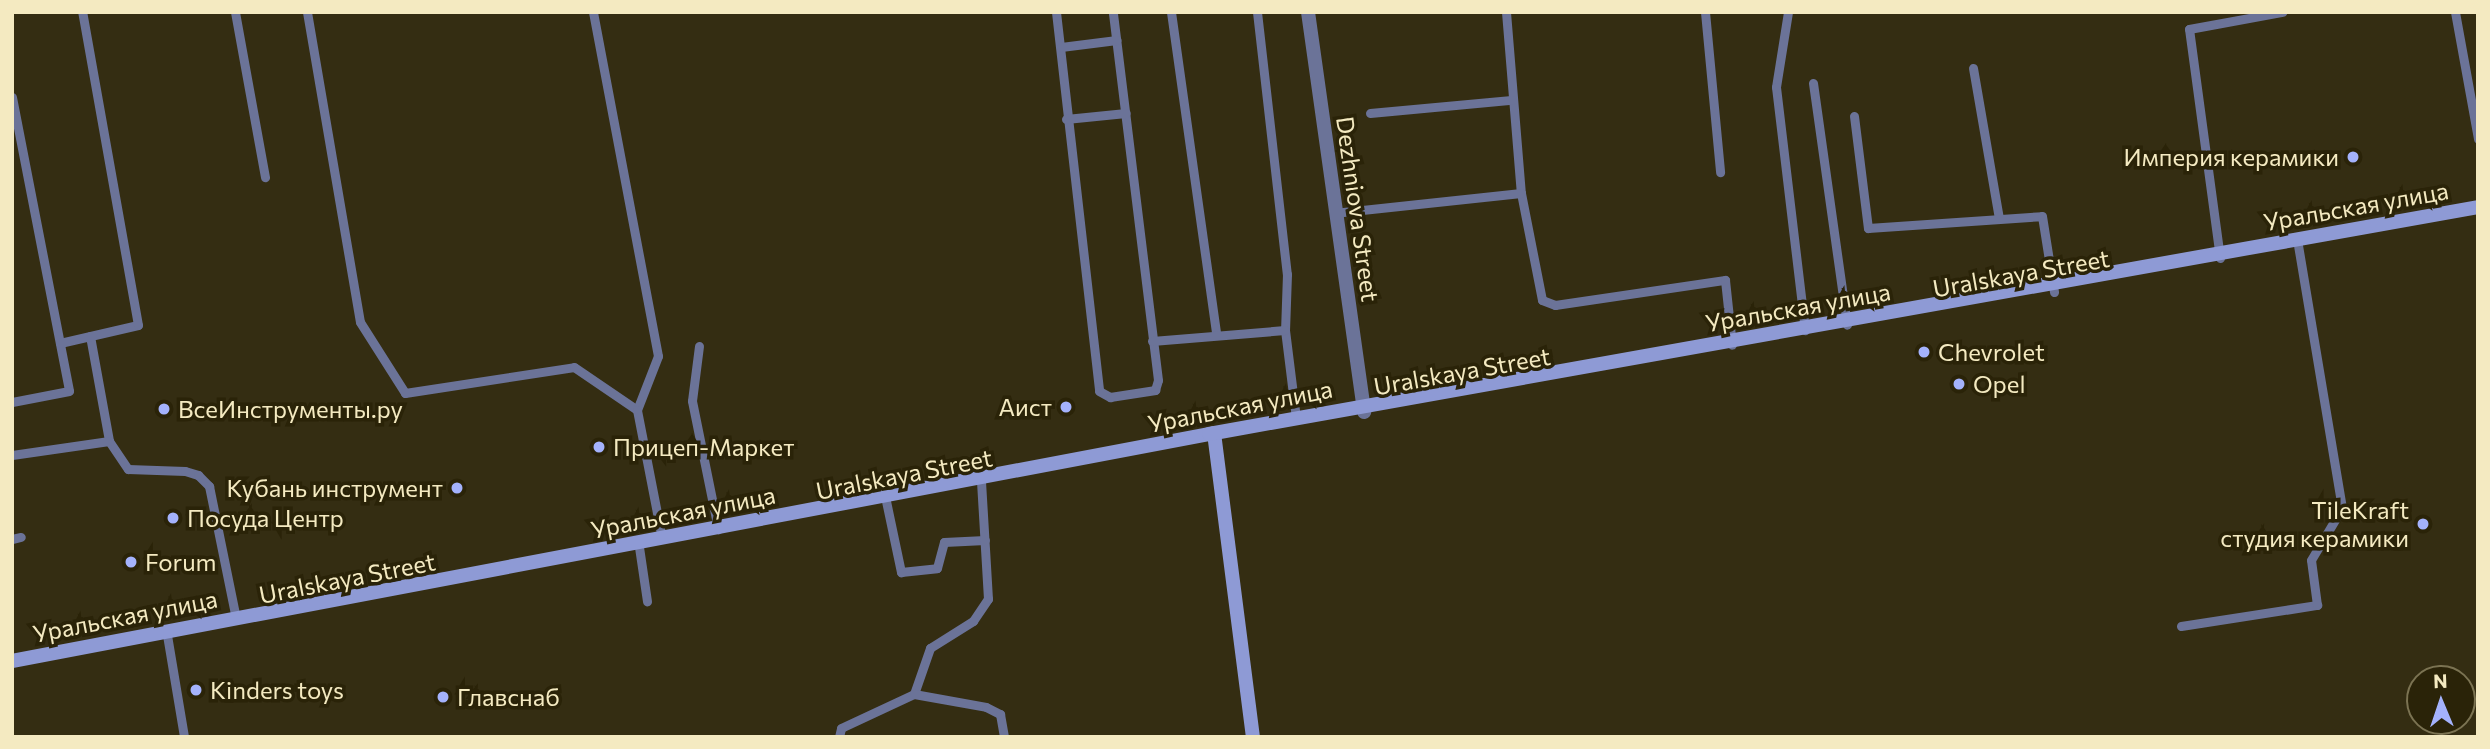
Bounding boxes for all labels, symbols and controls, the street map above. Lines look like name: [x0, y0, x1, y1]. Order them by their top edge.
street label: Dezhniova Street: [1331, 114, 1385, 304]
place label: Империя керамики: [2124, 143, 2339, 171]
marker: Империя керамики: [2345, 149, 2361, 165]
street label: Уральская улица: [2261, 176, 2451, 236]
street label: Uralskaya Street: [1930, 243, 2112, 303]
street label: Уральская улица: [1703, 277, 1893, 337]
place label: Chevrolet: [1938, 338, 2045, 366]
street label: Uralskaya Street: [1371, 341, 1553, 401]
marker: Chevrolet: [1916, 344, 1932, 360]
place label: Opel: [1973, 370, 2026, 398]
street label: Уральская улица: [1145, 374, 1335, 438]
marker: Opel: [1951, 376, 1967, 392]
place label: Аист: [999, 393, 1052, 421]
place label: ВсеИнструменты.ру: [178, 395, 403, 423]
marker: Аист: [1058, 399, 1074, 415]
marker: ВсеИнструменты.ру: [156, 401, 172, 417]
place label: Прицеп-Маркет: [613, 433, 795, 461]
marker: Прицеп-Маркет: [591, 439, 607, 455]
street label: Uralskaya Street: [813, 443, 995, 505]
place label: Кубань инструмент: [226, 474, 443, 502]
marker: Кубань инструмент: [449, 480, 465, 496]
street label: Уральская улица: [588, 480, 778, 544]
place label: TileKraft студия керамики: [2220, 496, 2409, 552]
place label: Посуда Центр: [187, 504, 344, 532]
marker: Посуда Центр: [165, 510, 181, 526]
marker: TileKraft студия керамики: [2415, 516, 2431, 532]
street label: Uralskaya Street: [256, 547, 438, 609]
place label: Forum: [145, 548, 217, 576]
marker: Forum: [123, 554, 139, 570]
street label: Уральская улица: [30, 584, 220, 648]
north arrow: [2406, 665, 2476, 735]
text: N: [2433, 669, 2448, 692]
place label: Kinders toys: [210, 676, 344, 704]
marker: Kinders toys: [188, 682, 204, 698]
place label: Главснаб: [457, 683, 560, 711]
marker: Главснаб: [435, 689, 451, 705]

